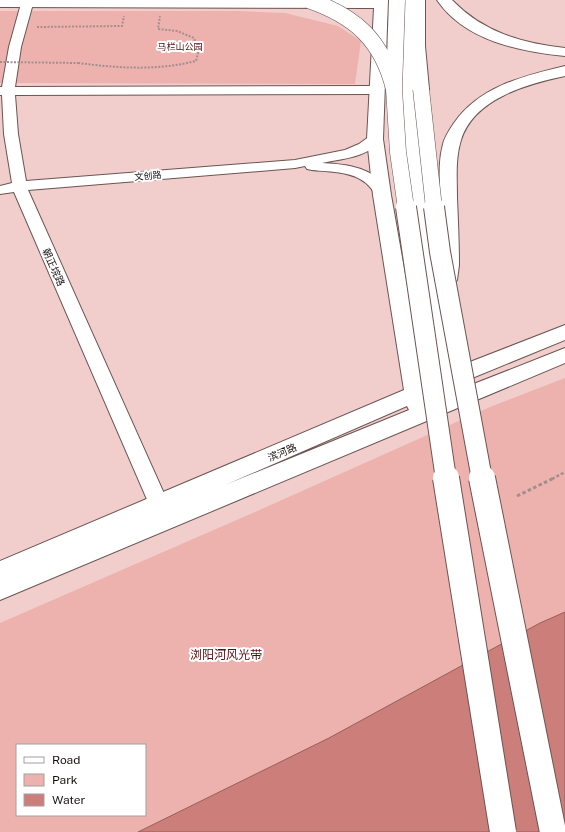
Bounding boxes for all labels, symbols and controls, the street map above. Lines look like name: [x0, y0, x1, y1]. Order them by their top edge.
park label: 马栏山公园: [157, 41, 203, 52]
street label: 文创路: [134, 169, 162, 182]
street label: 朝正垸路: [40, 246, 68, 288]
street label: 滨河路: [266, 441, 298, 463]
park label: 浏阳河风光带: [190, 648, 262, 662]
legend: [16, 744, 146, 816]
text: Road: [52, 753, 80, 767]
text: Park: [52, 773, 78, 787]
text: Water: [52, 793, 86, 807]

